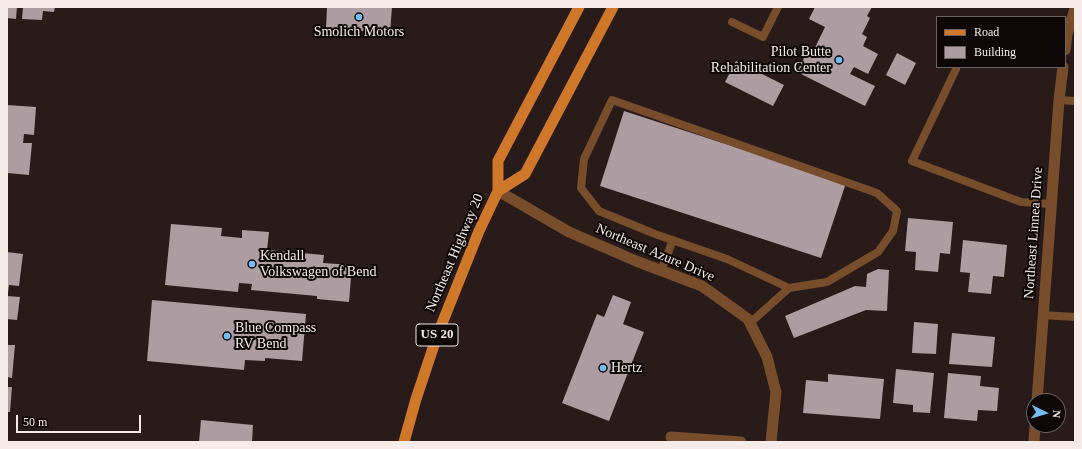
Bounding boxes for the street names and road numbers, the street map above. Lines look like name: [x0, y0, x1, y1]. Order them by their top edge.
street label: Northeast Linnea Drive: [1021, 166, 1047, 300]
street label: Northeast Highway 20: [423, 191, 487, 315]
street label: Northeast Azure Drive: [593, 220, 717, 286]
road number: US 20: [416, 324, 458, 346]

